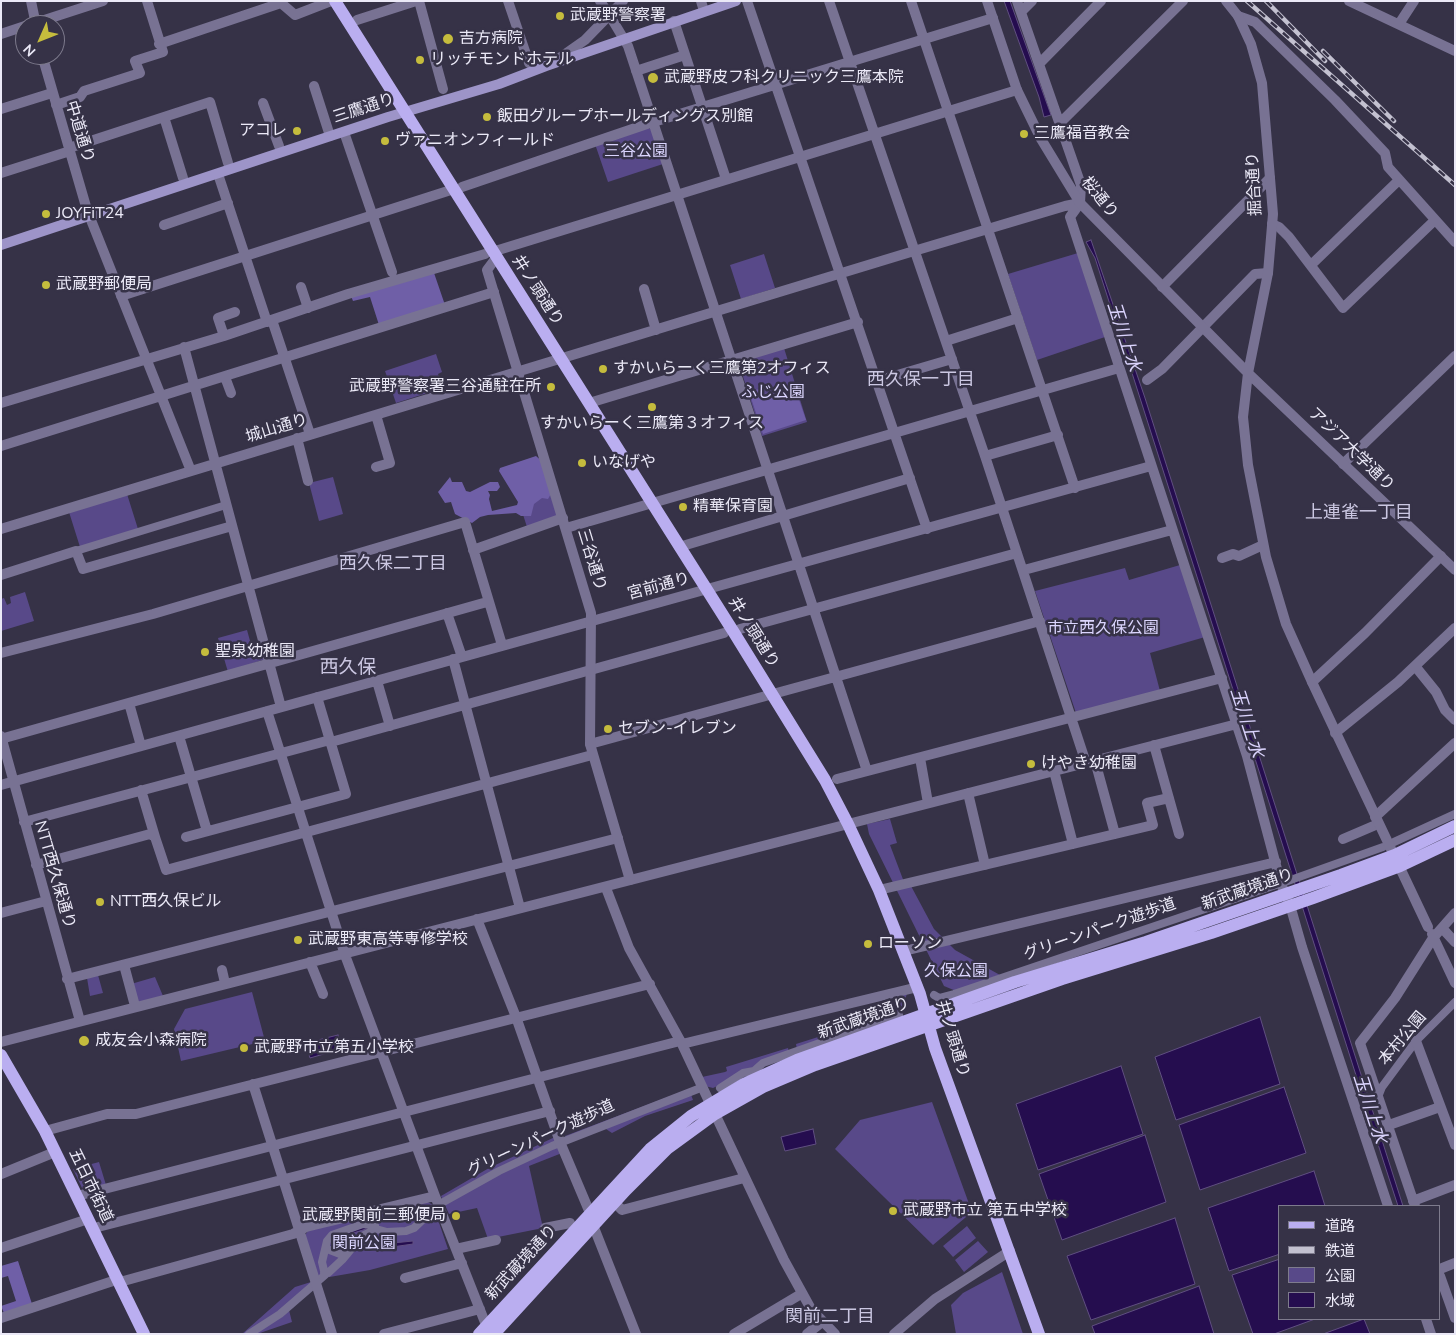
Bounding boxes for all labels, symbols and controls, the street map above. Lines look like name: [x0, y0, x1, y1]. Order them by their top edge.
place label: 武蔵野警察署: [570, 6, 666, 26]
marker: 武蔵野警察署: [554, 10, 566, 22]
north arrow: [15, 15, 65, 65]
place label: 吉方病院: [459, 29, 523, 49]
marker: 吉方病院: [441, 32, 455, 46]
text: N: [19, 40, 40, 60]
place label: リッチモンドホテル: [430, 50, 574, 70]
marker: リッチモンドホテル: [414, 54, 426, 66]
place label: 武蔵野皮フ科クリニック三鷹本院: [664, 68, 904, 88]
marker: 武蔵野皮フ科クリニック三鷹本院: [646, 71, 660, 85]
street label: 三鷹通り: [331, 90, 397, 128]
street label: 中道通り: [60, 99, 98, 165]
place label: 飯田グループホールディングス別館: [497, 107, 753, 127]
marker: 飯田グループホールディングス別館: [481, 111, 493, 123]
place label: アコレ: [239, 121, 287, 141]
place label: 三鷹福音教会: [1034, 124, 1130, 144]
marker: アコレ: [291, 125, 303, 137]
marker: 三鷹福音教会: [1018, 128, 1030, 140]
place label: ヴァニオンフィールド: [395, 131, 555, 151]
marker: ヴァニオンフィールド: [379, 135, 391, 147]
park label: 三谷公園: [604, 142, 668, 162]
street label: 掘合通り: [1244, 152, 1266, 216]
street label: 桜通り: [1076, 173, 1122, 223]
place label: JOYFiT24: [56, 204, 124, 224]
marker: JOYFiT24: [40, 208, 52, 220]
street label: 井ノ頭通り: [507, 252, 567, 330]
place label: 武蔵野郵便局: [56, 275, 152, 295]
marker: 武蔵野郵便局: [40, 279, 52, 291]
water label: 玉川上水: [1102, 299, 1144, 375]
place label: すかいらーく三鷹第2オフィス: [613, 359, 831, 379]
marker: すかいらーく三鷹第2オフィス: [597, 363, 609, 375]
district label: 西久保一丁目: [867, 370, 975, 392]
place label: 武蔵野警察署三谷通駐在所: [349, 377, 541, 397]
marker: 武蔵野警察署三谷通駐在所: [545, 381, 557, 393]
park label: ふじ公園: [741, 383, 805, 403]
marker: すかいらーく三鷹第３オフィス: [646, 401, 658, 413]
street label: アジア大学通り: [1304, 404, 1398, 496]
street label: 城山通り: [244, 410, 310, 448]
place label: すかいらーく三鷹第３オフィス: [540, 414, 764, 434]
place label: いなげや: [592, 453, 656, 473]
marker: いなげや: [576, 457, 588, 469]
place label: 精華保育園: [693, 497, 773, 517]
marker: 精華保育園: [677, 501, 689, 513]
district label: 上連雀一丁目: [1305, 503, 1413, 525]
street label: 三谷通り: [572, 527, 610, 593]
district label: 西久保二丁目: [339, 554, 447, 576]
street label: 宮前通り: [626, 569, 692, 605]
street label: 井ノ頭通り: [724, 594, 782, 672]
park label: 市立西久保公園: [1047, 619, 1159, 639]
place label: 聖泉幼稚園: [215, 642, 295, 662]
marker: 聖泉幼稚園: [199, 646, 211, 658]
district label: 西久保: [320, 657, 376, 679]
water label: 玉川上水: [1225, 685, 1267, 761]
place label: セブン-イレブン: [618, 719, 737, 739]
marker: セブン-イレブン: [602, 723, 614, 735]
place label: けやき幼稚園: [1041, 754, 1137, 774]
marker: けやき幼稚園: [1025, 758, 1037, 770]
street label: NTT西久保通り: [29, 819, 79, 931]
street label: 新武蔵境通り: [1199, 865, 1297, 915]
place label: NTT西久保ビル: [110, 892, 221, 912]
street label: グリーンパーク遊歩道: [1021, 895, 1179, 965]
marker: NTT西久保ビル: [94, 896, 106, 908]
place label: 武蔵野東高等専修学校: [308, 930, 468, 950]
marker: 武蔵野東高等専修学校: [292, 934, 304, 946]
place label: ローソン: [878, 934, 942, 954]
marker: ローソン: [862, 938, 874, 950]
park label: 久保公園: [924, 962, 988, 982]
street label: 新武蔵境通り: [815, 994, 913, 1044]
street label: 井ノ頭通り: [931, 998, 973, 1080]
street label: 本村公園: [1375, 1008, 1431, 1070]
place label: 成友会小森病院: [95, 1031, 207, 1051]
marker: 成友会小森病院: [77, 1034, 91, 1048]
place label: 武蔵野市立第五小学校: [254, 1038, 414, 1058]
marker: 武蔵野市立第五小学校: [238, 1042, 250, 1054]
water label: 玉川上水: [1348, 1071, 1390, 1147]
street label: グリーンパーク遊歩道: [464, 1096, 618, 1182]
street label: 五日市街道: [64, 1146, 116, 1226]
place label: 武蔵野市立 第五中学校: [903, 1201, 1067, 1221]
marker: 武蔵野市立 第五中学校: [887, 1205, 899, 1217]
legend: [1278, 1205, 1441, 1320]
place label: 武蔵野関前三郵便局: [302, 1206, 446, 1226]
marker: 武蔵野関前三郵便局: [450, 1210, 462, 1222]
text: 道路: [1325, 1216, 1355, 1236]
street label: 新武蔵境通り: [482, 1221, 562, 1305]
park label: 関前公園: [332, 1234, 396, 1254]
text: 鉄道: [1325, 1241, 1355, 1261]
text: 公園: [1325, 1266, 1355, 1286]
text: 水域: [1325, 1291, 1355, 1311]
district label: 関前二丁目: [785, 1307, 875, 1329]

